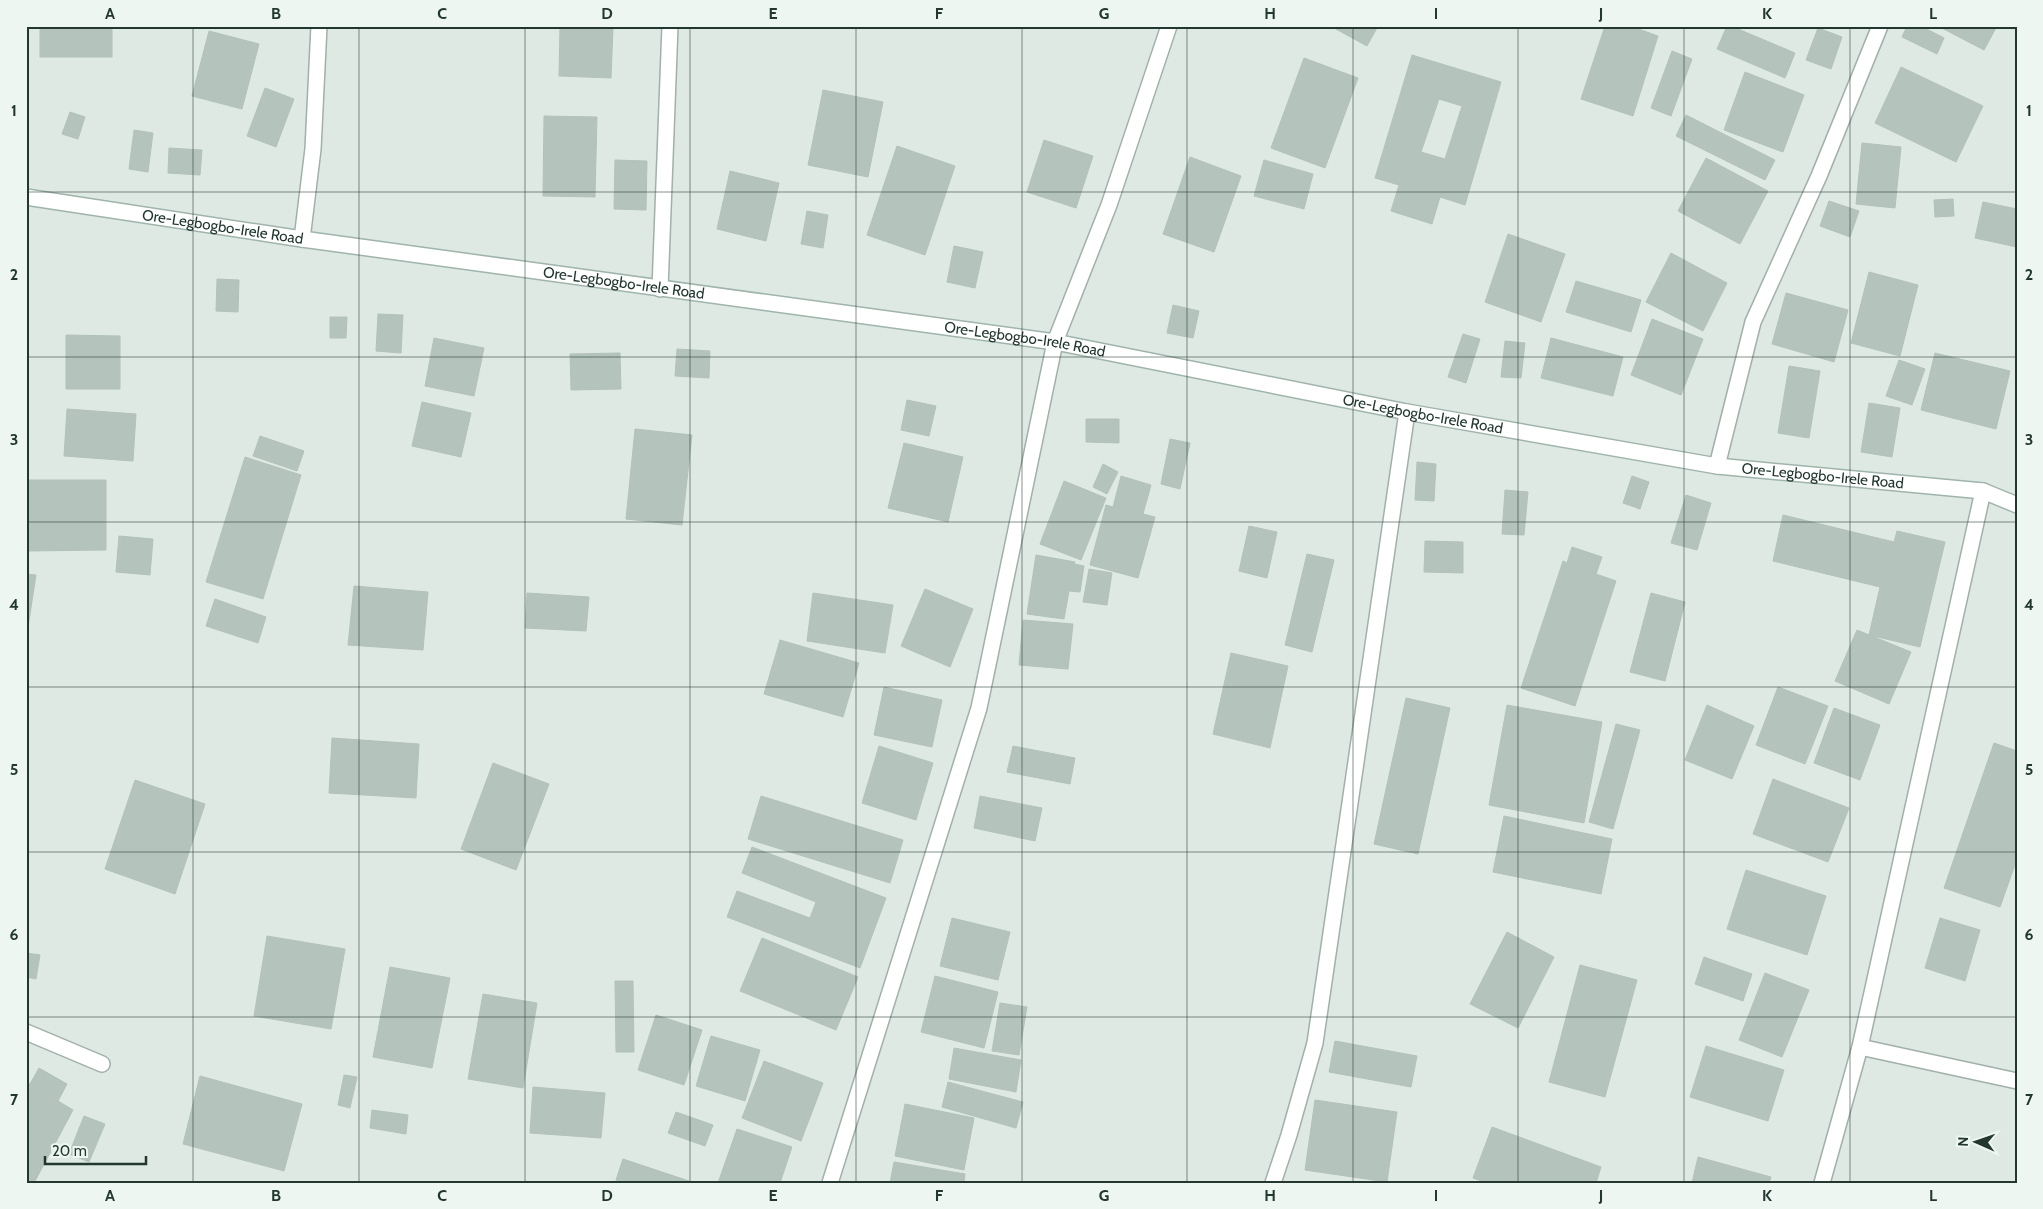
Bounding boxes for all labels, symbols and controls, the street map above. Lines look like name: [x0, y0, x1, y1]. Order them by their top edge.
text: A: [105, 4, 115, 23]
text: B: [271, 4, 281, 23]
text: C: [437, 4, 447, 23]
text: D: [601, 4, 613, 23]
text: E: [768, 4, 778, 23]
text: F: [935, 4, 944, 23]
text: G: [1099, 4, 1109, 23]
text: H: [1264, 4, 1276, 23]
text: I: [1434, 4, 1438, 23]
text: J: [1598, 4, 1603, 23]
text: K: [1762, 4, 1772, 23]
text: L: [1929, 4, 1937, 23]
text: 1: [11, 101, 17, 120]
text: 1: [2026, 101, 2032, 120]
street label: Ore-Legbogbo-Irele Road: [141, 206, 304, 248]
street label: Ore-Legbogbo-Irele Road: [542, 263, 706, 303]
text: 2: [10, 265, 18, 284]
text: 2: [2025, 265, 2033, 284]
street label: Ore-Legbogbo-Irele Road: [943, 318, 1107, 361]
street label: Ore-Legbogbo-Irele Road: [1341, 390, 1504, 438]
text: 3: [10, 430, 18, 449]
text: 3: [2025, 430, 2033, 449]
street label: Ore-Legbogbo-Irele Road: [1741, 459, 1905, 493]
text: 4: [9, 595, 19, 614]
text: 4: [2024, 595, 2034, 614]
text: 5: [10, 760, 18, 779]
text: 5: [2025, 760, 2033, 779]
text: 6: [10, 925, 19, 944]
text: 6: [2025, 925, 2034, 944]
text: 7: [10, 1090, 19, 1109]
text: 7: [2025, 1090, 2034, 1109]
north arrow: [1950, 1116, 2000, 1166]
scale bar: [45, 1134, 146, 1166]
text: N: [1954, 1136, 1972, 1147]
text: 20 m: [52, 1142, 87, 1160]
text: A: [105, 1186, 115, 1205]
text: B: [271, 1186, 281, 1205]
text: C: [437, 1186, 447, 1205]
text: D: [601, 1186, 613, 1205]
text: E: [768, 1186, 778, 1205]
text: F: [935, 1186, 944, 1205]
text: G: [1099, 1186, 1109, 1205]
text: H: [1264, 1186, 1276, 1205]
text: I: [1434, 1186, 1438, 1205]
text: J: [1598, 1186, 1603, 1205]
text: K: [1762, 1186, 1772, 1205]
text: L: [1929, 1186, 1937, 1205]

